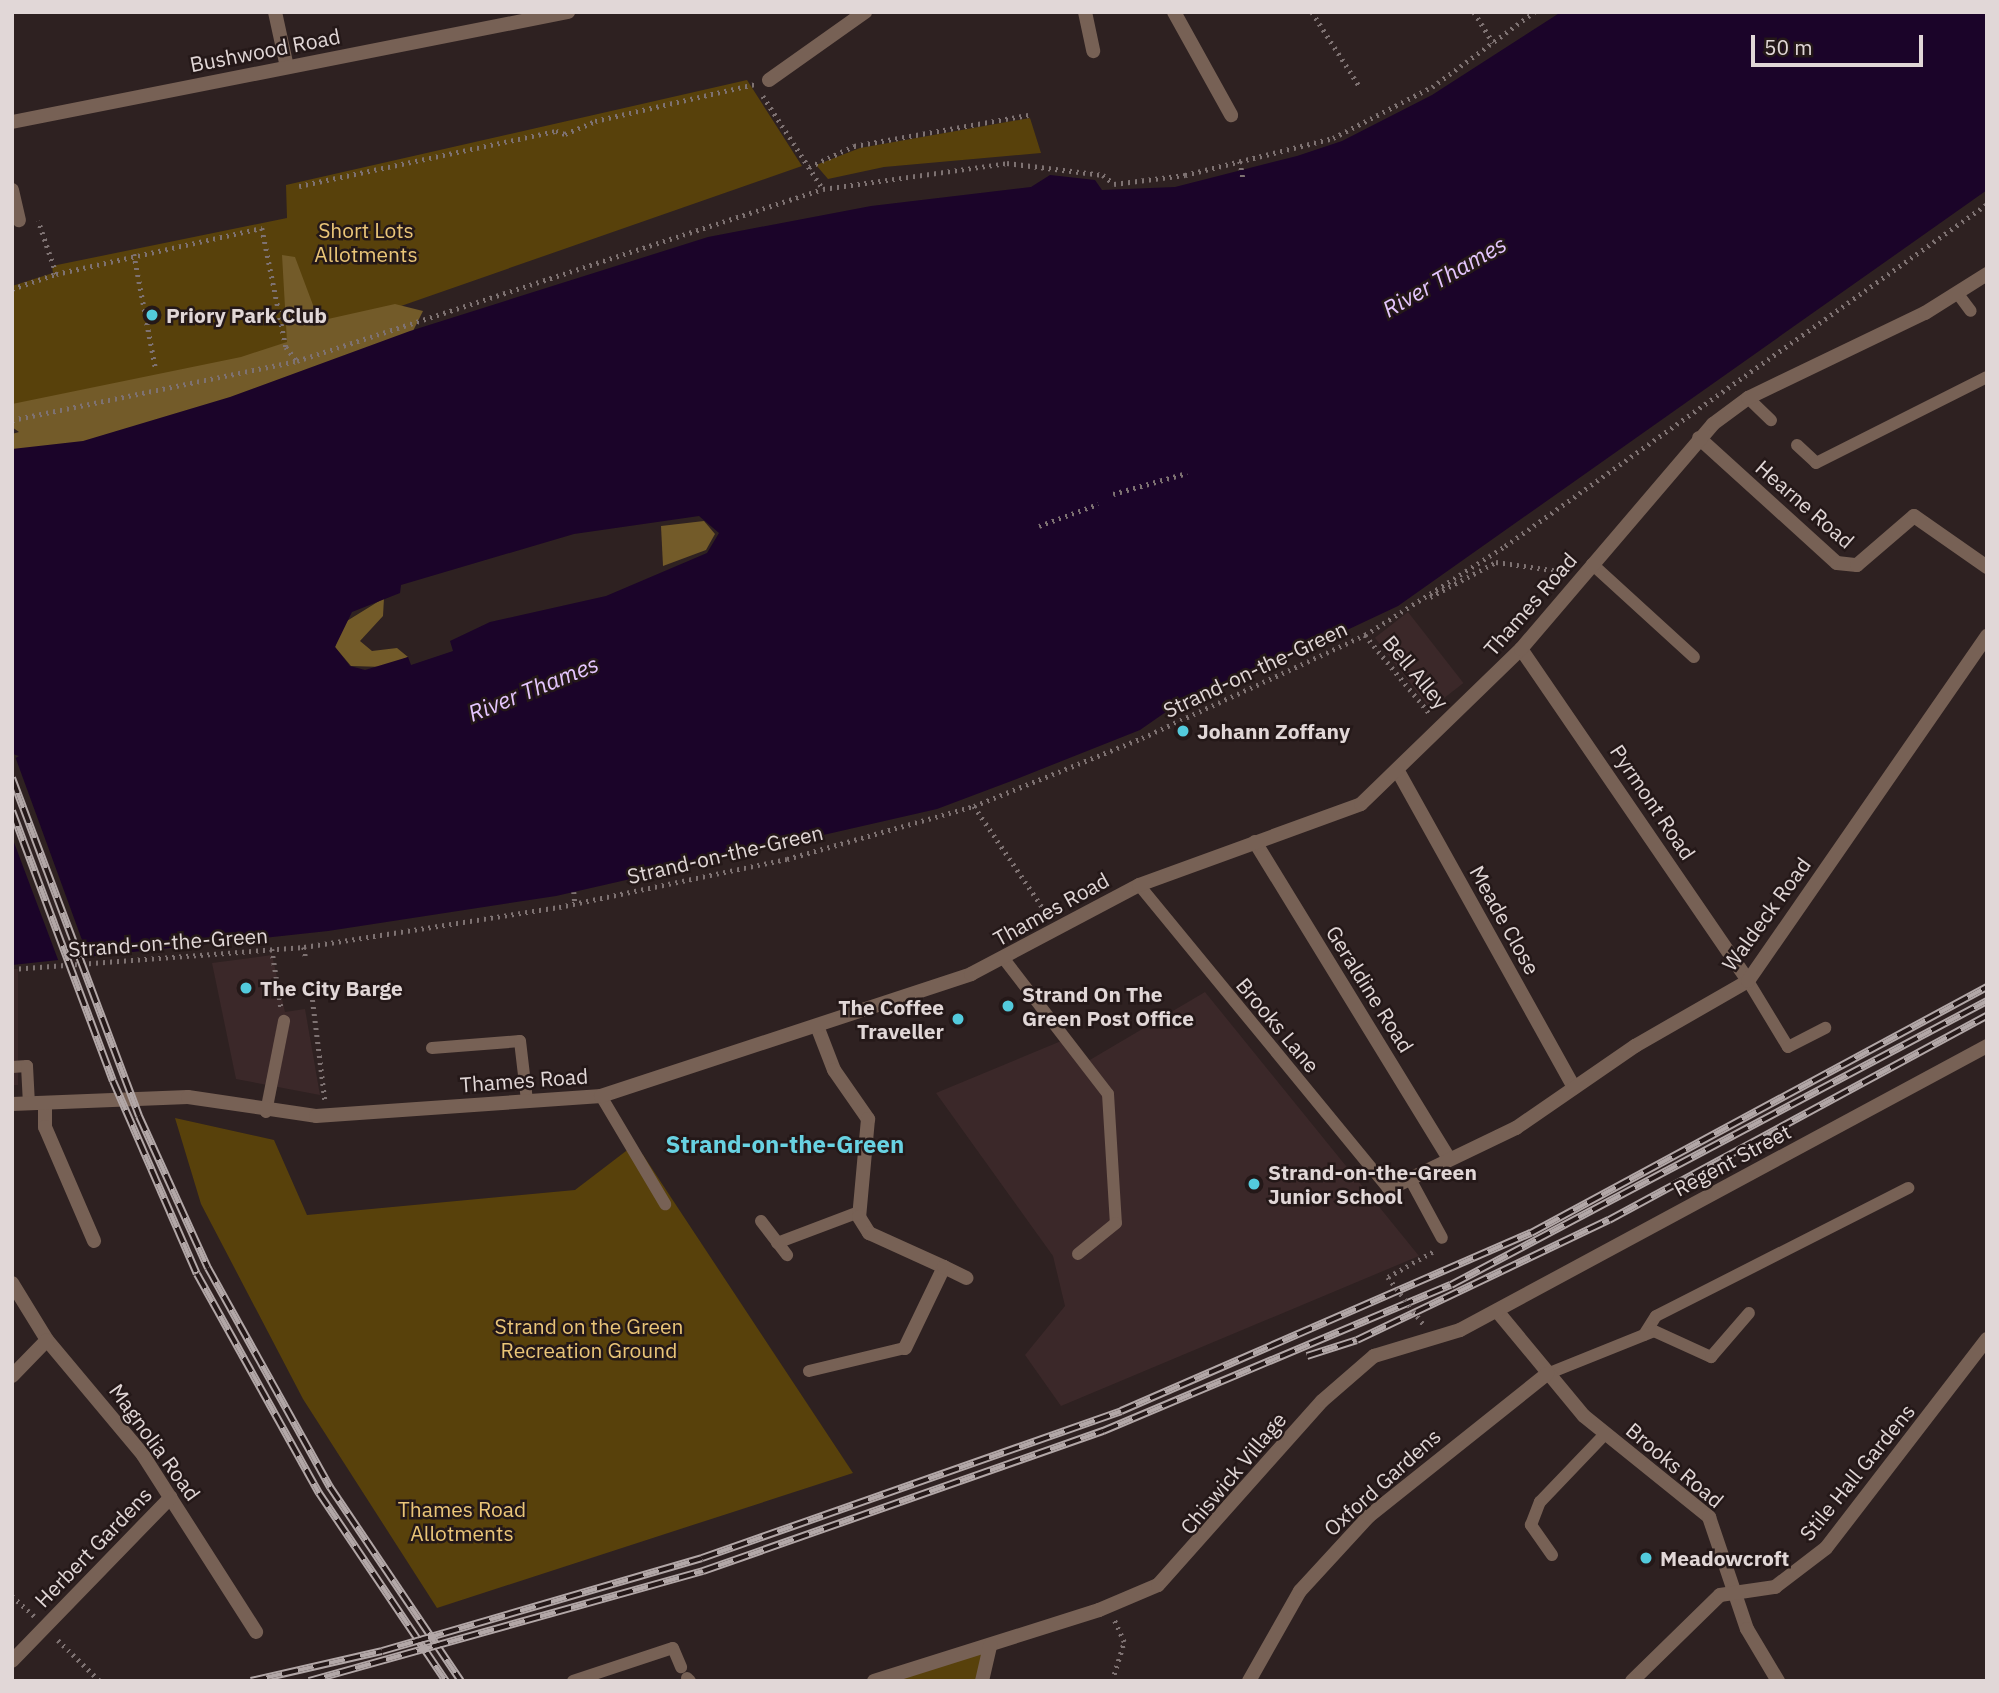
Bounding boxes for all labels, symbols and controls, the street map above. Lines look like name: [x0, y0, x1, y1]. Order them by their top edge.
scale bar: [1754, 21, 1926, 65]
street label: Bushwood Road: [188, 23, 342, 77]
text: 50 m: [1764, 33, 1813, 61]
park label: Short Lots Allotments: [314, 217, 418, 267]
water label: River Thames: [1377, 229, 1511, 323]
place label: Priory Park Club: [166, 302, 327, 328]
marker: Priory Park Club: [144, 307, 160, 323]
street label: Hearne Road: [1751, 454, 1859, 554]
street label: Thames Road: [1478, 547, 1582, 661]
street label: Strand-on-the-Green: [1159, 615, 1351, 723]
street label: Bell Alley: [1378, 630, 1454, 714]
water label: River Thames: [464, 649, 602, 727]
place label: Johann Zoffany: [1197, 718, 1350, 744]
marker: Johann Zoffany: [1175, 723, 1191, 739]
street label: Pyrmont Road: [1605, 740, 1701, 864]
street label: Strand-on-the-Green: [625, 819, 825, 889]
street label: Waldeck Road: [1716, 852, 1816, 976]
street label: Meade Close: [1465, 861, 1545, 979]
street label: Thames Road: [989, 867, 1113, 951]
street label: Geraldine Road: [1321, 921, 1419, 1057]
street label: Strand-on-the-Green: [67, 922, 269, 962]
street label: Brooks Lane: [1231, 972, 1325, 1078]
place label: The City Barge: [260, 975, 403, 1001]
marker: The City Barge: [238, 980, 254, 996]
place label: Strand On The Green Post Office: [1022, 981, 1194, 1031]
place label: The Coffee Traveller: [838, 994, 944, 1044]
marker: Strand On The Green Post Office: [1000, 998, 1016, 1014]
marker: The Coffee Traveller: [950, 1011, 966, 1027]
street label: Thames Road: [459, 1063, 589, 1097]
street label: Regent Street: [1669, 1119, 1795, 1201]
district label: Strand-on-the-Green: [666, 1131, 904, 1159]
place label: Strand-on-the-Green Junior School: [1268, 1159, 1477, 1209]
marker: Strand-on-the-Green Junior School: [1246, 1176, 1262, 1192]
park label: Strand on the Green Recreation Ground: [494, 1313, 684, 1363]
street label: Magnolia Road: [104, 1379, 206, 1505]
street label: Stile Hall Gardens: [1794, 1399, 1920, 1545]
street label: Chiswick Village: [1175, 1407, 1291, 1539]
street label: Brooks Road: [1621, 1417, 1729, 1513]
street label: Oxford Gardens: [1319, 1423, 1445, 1541]
street label: Herbert Gardens: [29, 1482, 157, 1612]
park label: Thames Road Allotments: [398, 1496, 526, 1546]
place label: Meadowcroft: [1660, 1545, 1789, 1571]
marker: Meadowcroft: [1638, 1550, 1654, 1566]

